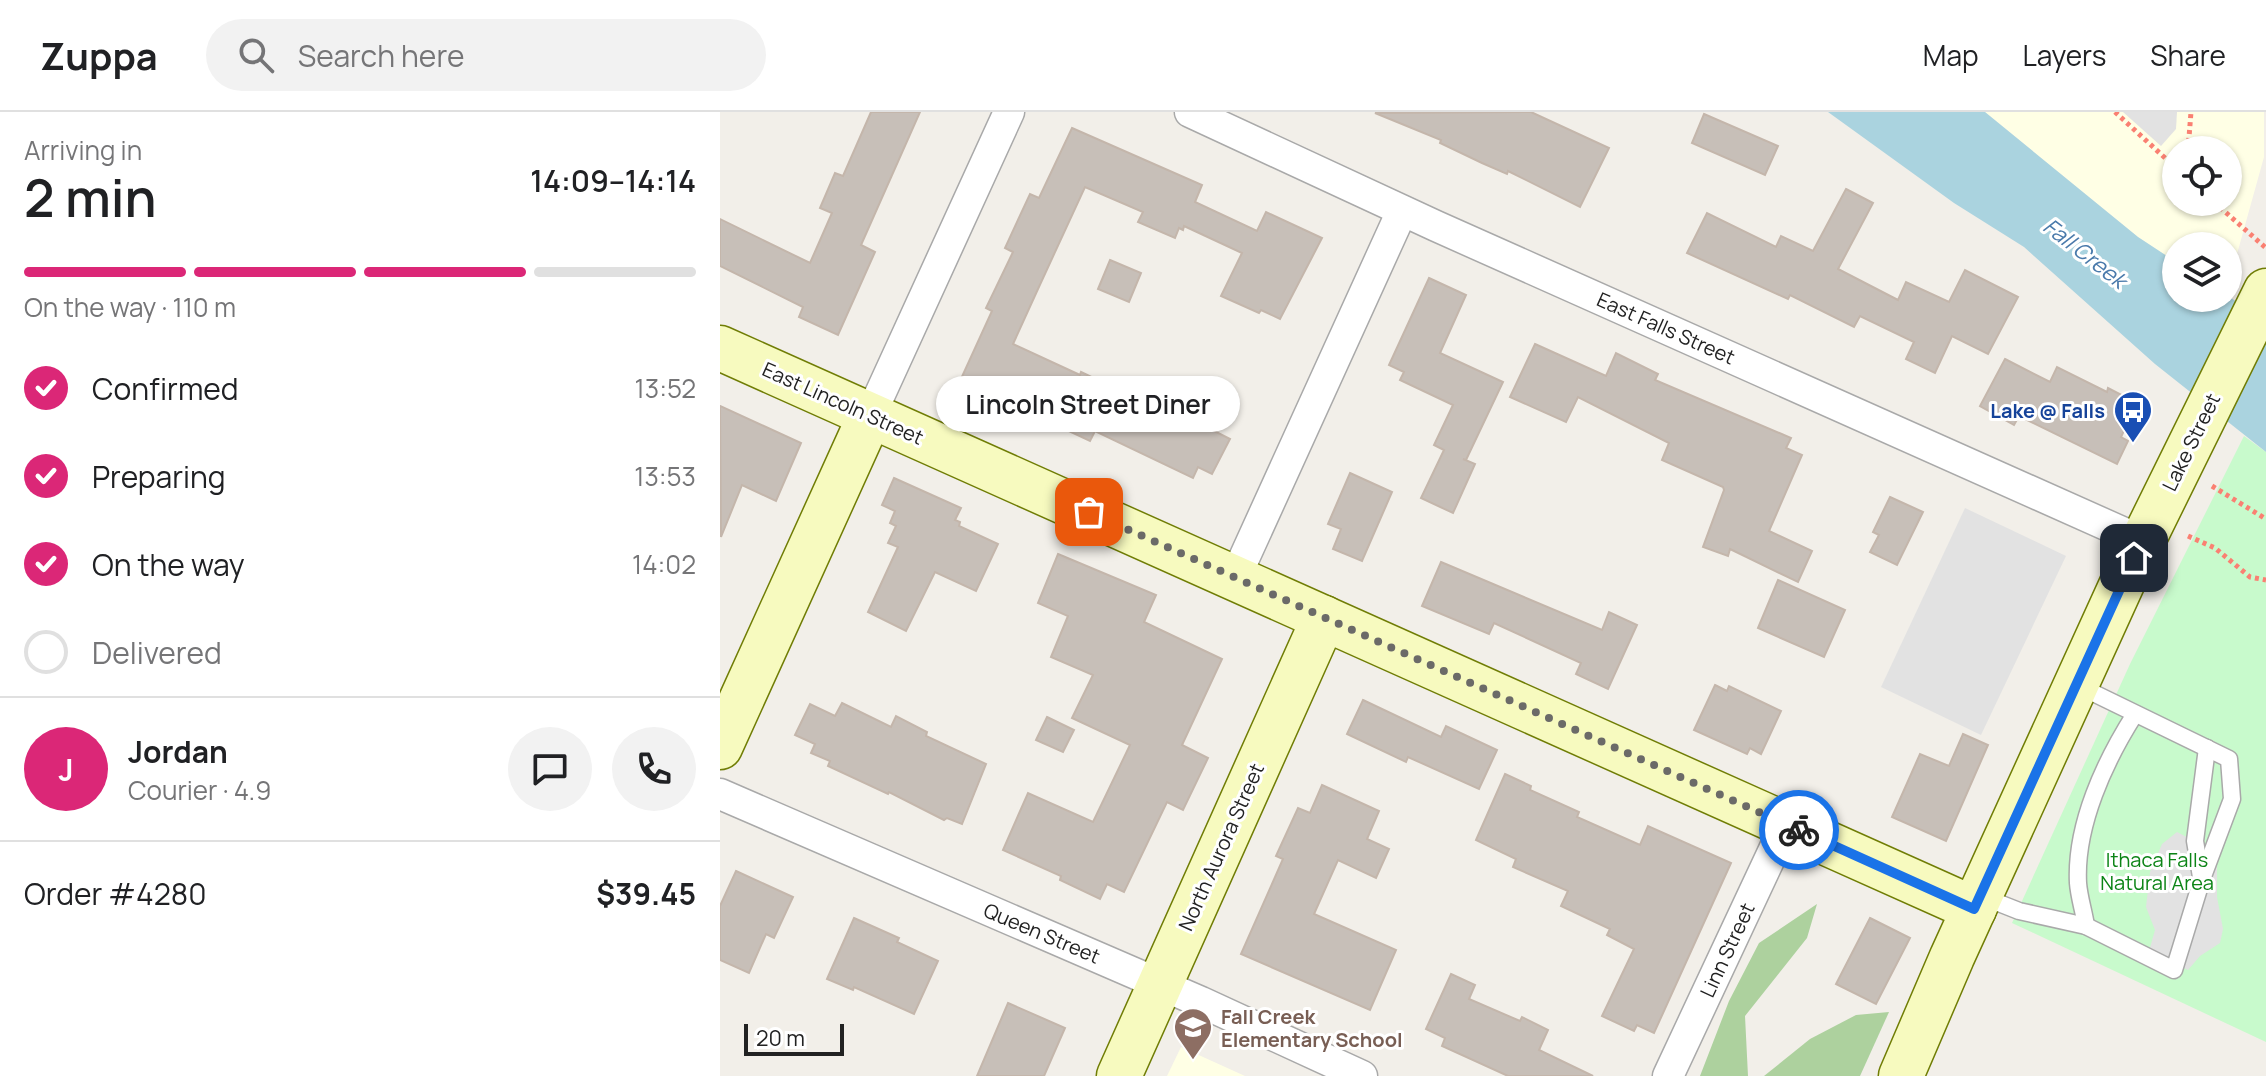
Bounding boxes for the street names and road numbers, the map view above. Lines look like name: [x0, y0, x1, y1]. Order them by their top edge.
street label: East Falls Street: [1593, 285, 1739, 371]
street label: East Lincoln Street: [758, 355, 928, 451]
street label: Lake Street: [2156, 389, 2226, 495]
street label: North Aurora Street: [1172, 759, 1270, 935]
street label: Queen Street: [980, 896, 1104, 970]
street label: Linn Street: [1693, 898, 1761, 1002]

